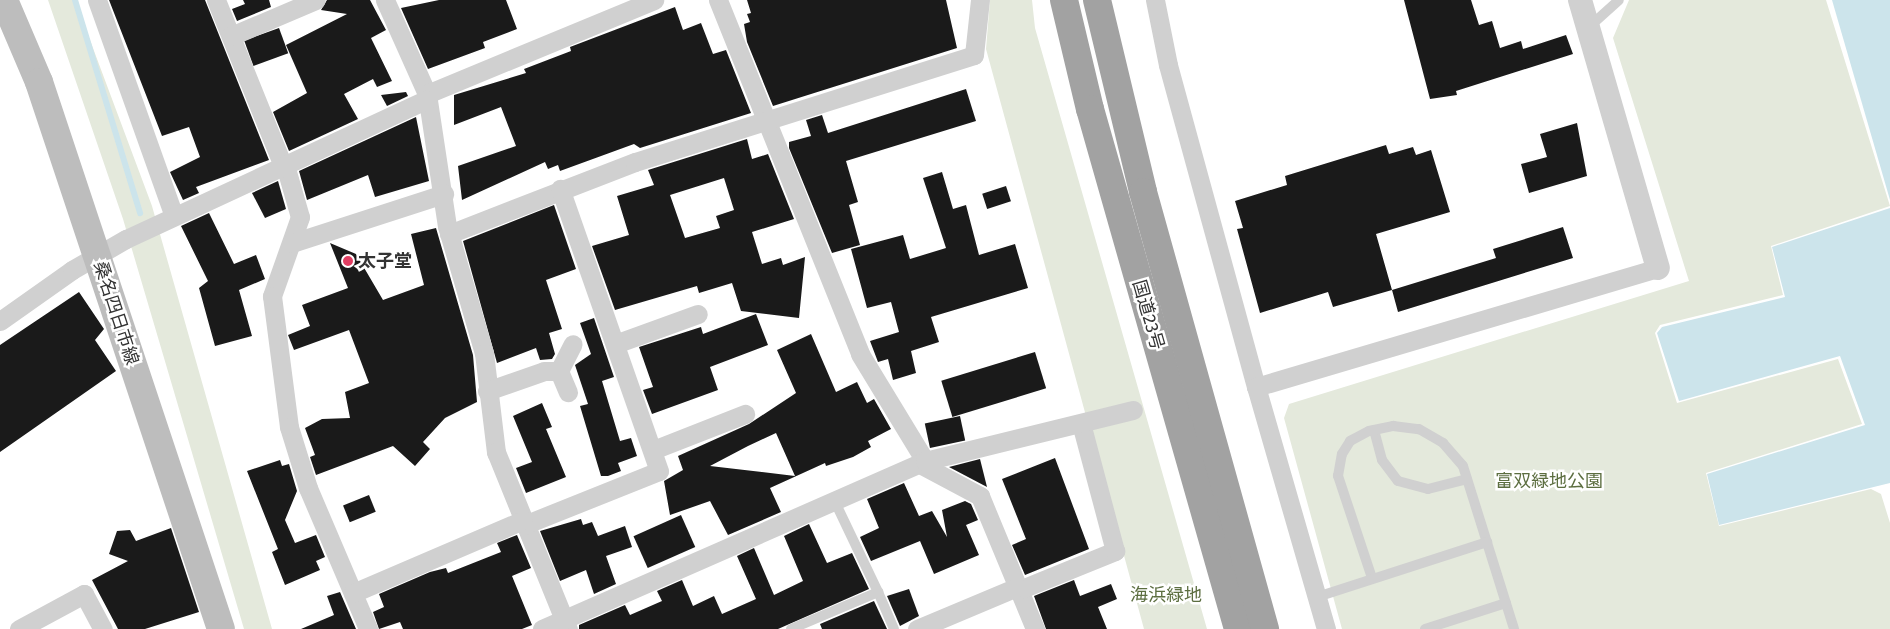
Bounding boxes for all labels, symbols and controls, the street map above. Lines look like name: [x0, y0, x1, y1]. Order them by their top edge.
place label: 太子堂: [358, 250, 412, 272]
marker: 太子堂: [342, 255, 354, 267]
street label: 桑名四日市線: [89, 258, 143, 368]
street label: 国道23号: [1128, 278, 1168, 352]
park label: 富双緑地公園: [1495, 470, 1603, 492]
park label: 海浜緑地: [1130, 584, 1202, 606]

